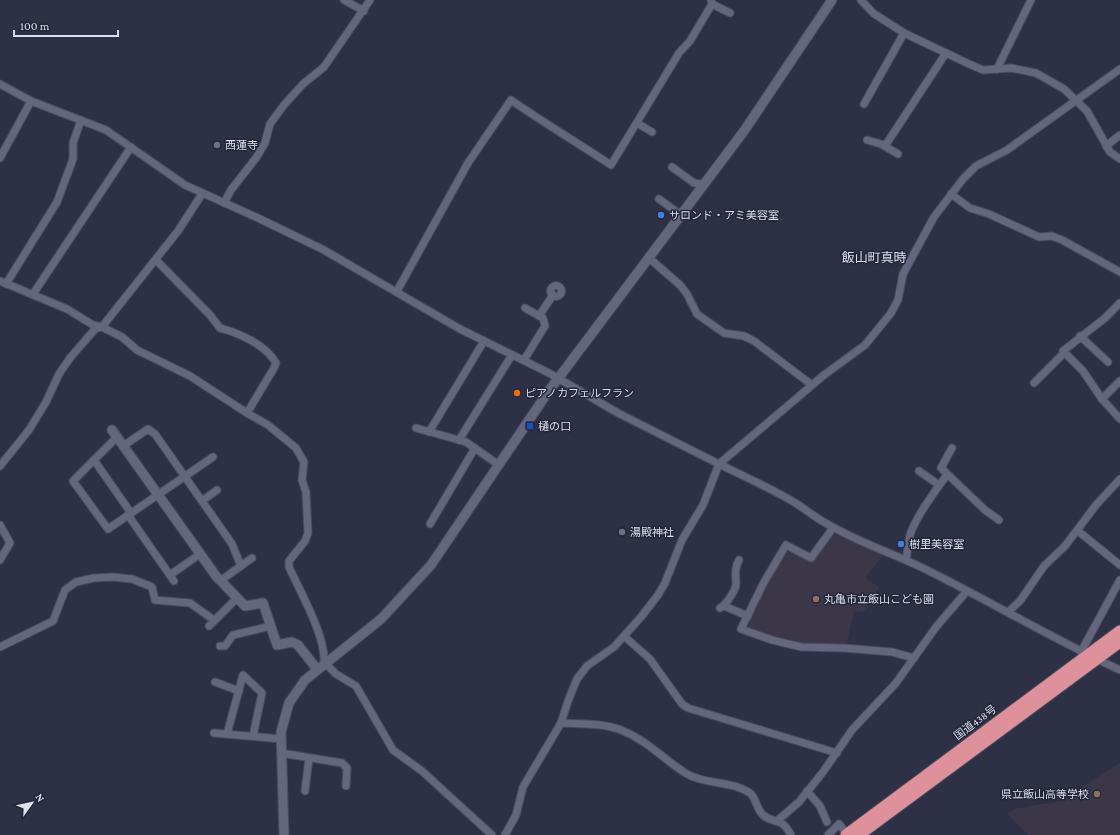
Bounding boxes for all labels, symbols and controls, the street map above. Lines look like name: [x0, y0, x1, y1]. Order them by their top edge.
scale bar: [14, 12, 118, 38]
text: 100 m: [20, 19, 50, 33]
place label: 西蓮寺: [225, 139, 258, 151]
marker: 西蓮寺: [212, 140, 222, 150]
place label: サロンド・アミ美容室: [669, 209, 779, 221]
marker: サロンド・アミ美容室: [656, 210, 666, 220]
district label: 飯山町真時: [841, 250, 907, 265]
place label: ピアノカフェルフラン: [525, 387, 634, 399]
marker: ピアノカフェルフラン: [512, 388, 522, 398]
place label: 樋の口: [538, 420, 571, 432]
marker: 樋の口: [525, 421, 535, 431]
place label: 湯殿神社: [630, 526, 674, 538]
marker: 湯殿神社: [617, 527, 627, 537]
place label: 樹里美容室: [909, 538, 964, 550]
marker: 樹里美容室: [896, 539, 906, 549]
place label: 丸亀市立飯山こども園: [824, 593, 934, 605]
marker: 丸亀市立飯山こども園: [811, 594, 821, 604]
street label: 国道438号: [952, 702, 998, 742]
north arrow: [12, 783, 52, 823]
place label: 県立飯山高等学校: [1001, 788, 1089, 800]
marker: 県立飯山高等学校: [1092, 789, 1102, 799]
text: N: [33, 791, 48, 804]

